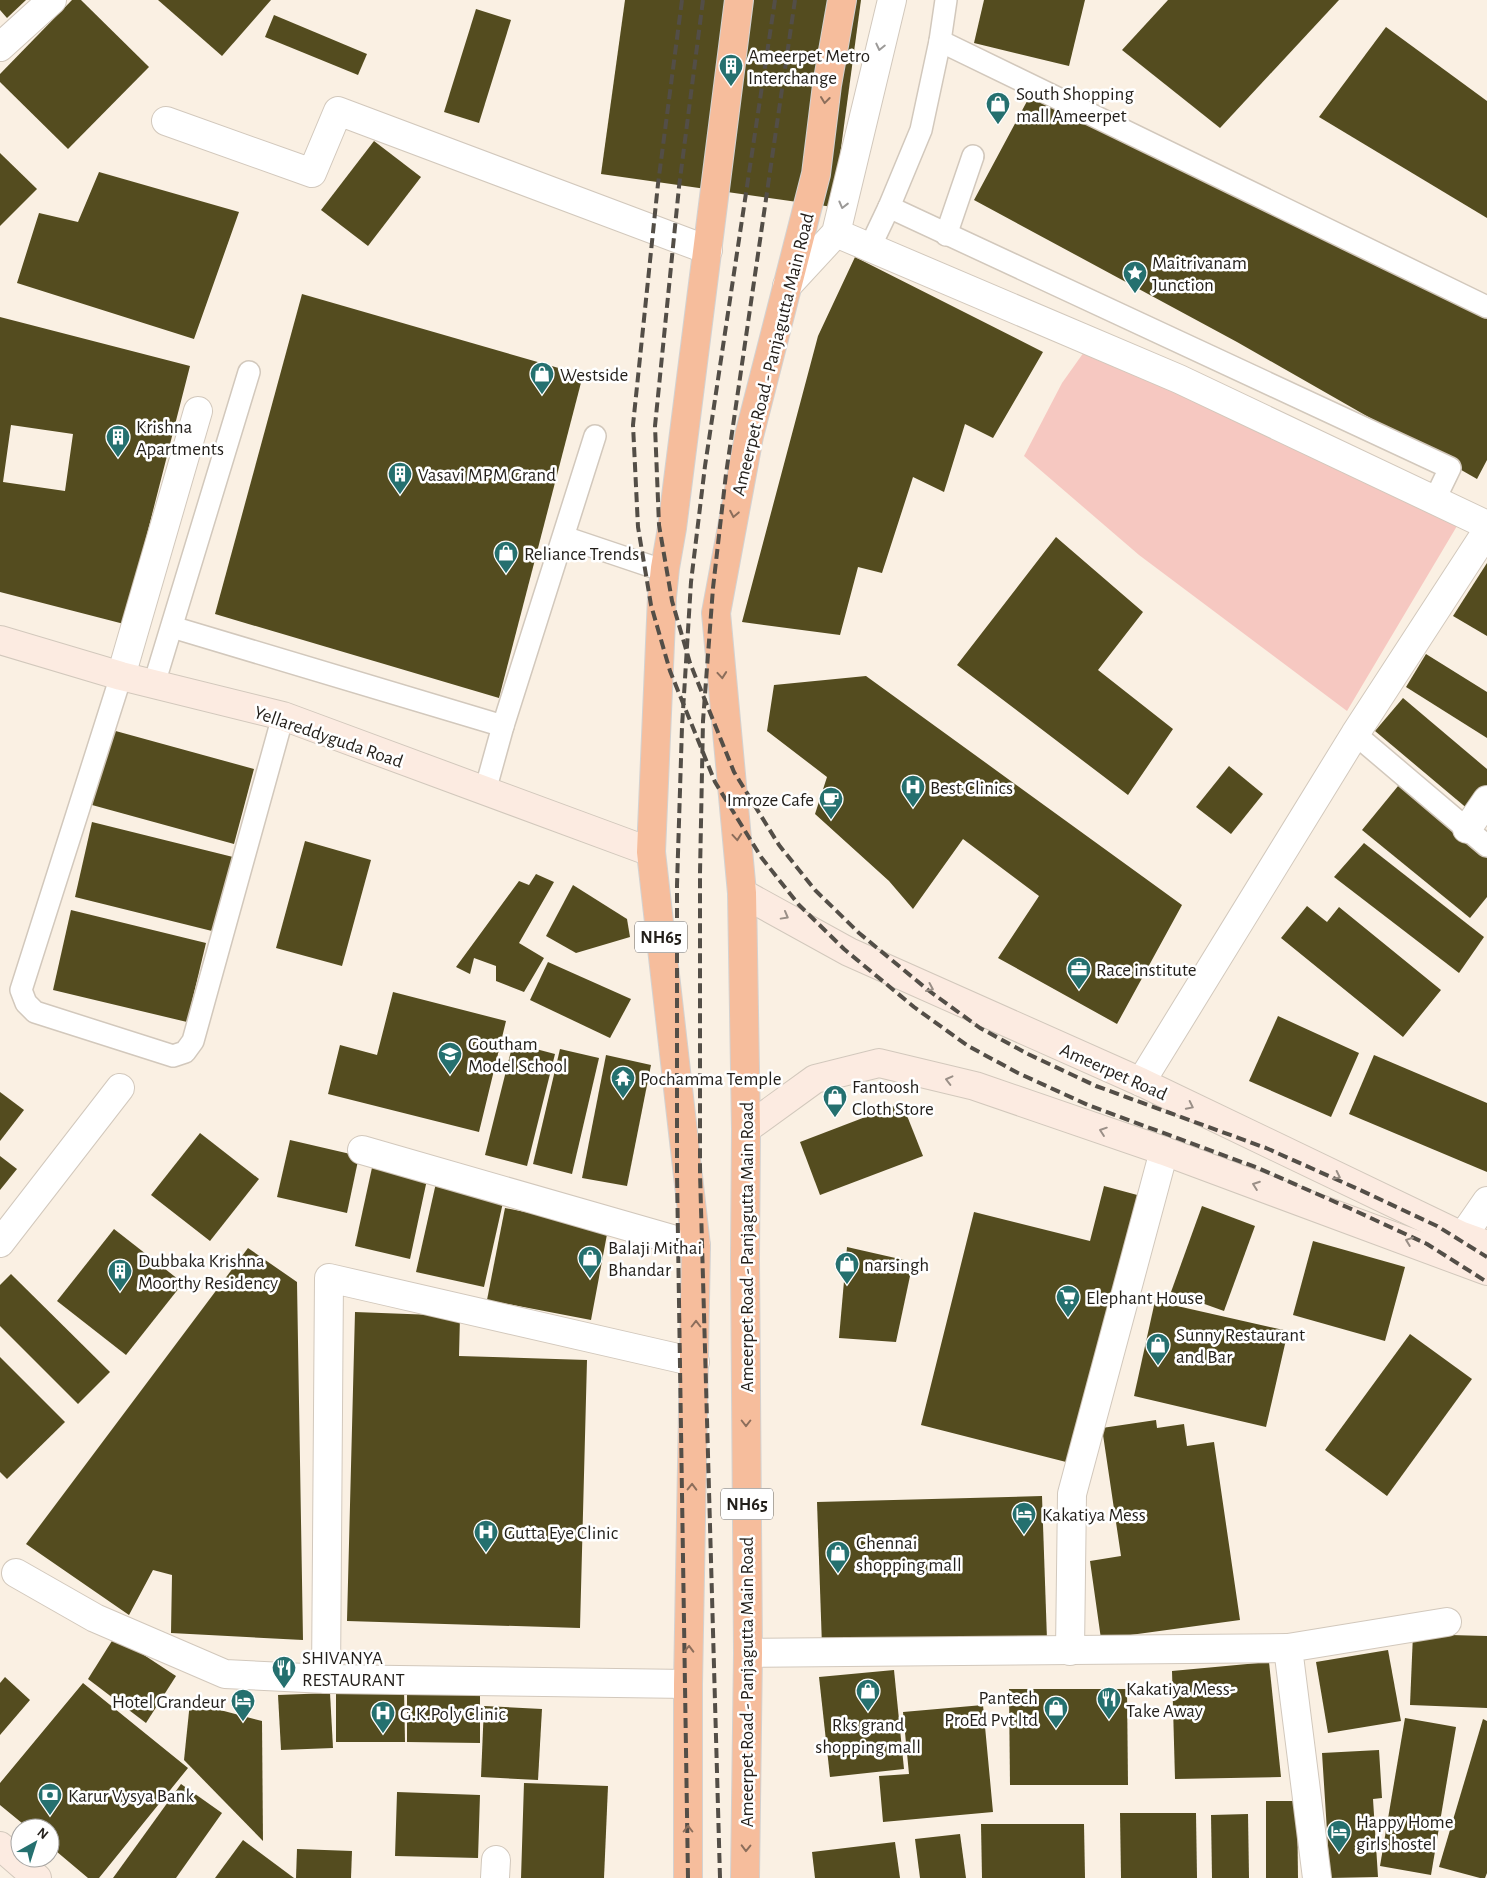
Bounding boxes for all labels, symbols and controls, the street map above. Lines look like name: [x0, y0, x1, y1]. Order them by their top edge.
one-way arrow: [875, 43, 886, 52]
place label: Ameerpet Metro Interchange: [748, 47, 870, 88]
building icon: Ameerpet Metro Interchange: [718, 53, 744, 87]
place label: South Shopping mall Ameerpet: [1016, 85, 1134, 126]
shop icon: South Shopping mall Ameerpet: [985, 91, 1011, 125]
one-way arrow: [820, 96, 831, 104]
one-way arrow: [838, 201, 849, 210]
street label: Ameerpet Road - Panjagutta Main Road: [729, 211, 818, 498]
place label: Maitrivanam Junction: [1152, 254, 1247, 295]
place icon: Maitrivanam Junction: [1122, 260, 1148, 294]
shop icon: Westside: [529, 361, 555, 395]
place label: Westside: [560, 366, 628, 385]
place label: Krishna Apartments: [136, 418, 224, 459]
building icon: Krishna Apartments: [105, 424, 131, 458]
building icon: Vasavi MPM Grand: [387, 461, 413, 495]
place label: Vasavi MPM Grand: [418, 466, 556, 485]
one-way arrow: [730, 510, 740, 519]
shop icon: Reliance Trends: [493, 540, 519, 574]
place label: Reliance Trends: [524, 545, 639, 564]
one-way arrow: [716, 671, 727, 679]
street label: Yellareddyguda Road: [252, 703, 406, 772]
hospital icon: Best Clinics: [900, 774, 926, 808]
place label: Best Clinics: [930, 779, 1013, 798]
cafe icon: Imroze Cafe: [818, 786, 844, 820]
place label: Imroze Cafe: [727, 791, 814, 810]
one-way arrow: [731, 833, 742, 841]
one-way arrow: [779, 910, 788, 920]
road number: NH65: [635, 922, 687, 952]
office icon: Race institute: [1066, 956, 1092, 990]
place label: Race institute: [1096, 961, 1197, 980]
one-way arrow: [925, 982, 934, 993]
place label: Goutham Model School: [468, 1035, 568, 1076]
street label: Ameerpet Road: [1057, 1040, 1170, 1105]
school or university icon: Goutham Model School: [437, 1041, 463, 1075]
temple icon: Pochamma Temple: [610, 1065, 636, 1099]
place label: Pochamma Temple: [640, 1070, 781, 1089]
one-way arrow: [944, 1075, 953, 1086]
place label: Fantoosh Cloth Store: [852, 1078, 934, 1119]
shop icon: Fantoosh Cloth Store: [822, 1084, 848, 1118]
one-way arrow: [1185, 1099, 1194, 1110]
street label: Ameerpet Road - Panjagutta Main Road: [738, 1102, 757, 1392]
one-way arrow: [1099, 1126, 1108, 1136]
one-way arrow: [1331, 1170, 1340, 1180]
one-way arrow: [1252, 1181, 1261, 1191]
one-way arrow: [1405, 1237, 1413, 1247]
place label: Balaji Mithai Bhandar: [608, 1239, 702, 1280]
shop icon: Balaji Mithai Bhandar: [577, 1245, 603, 1279]
shop icon: narsingh: [834, 1251, 860, 1285]
place label: Dubbaka Krishna Moorthy Residency: [138, 1252, 278, 1293]
place label: narsingh: [864, 1256, 929, 1275]
building icon: Dubbaka Krishna Moorthy Residency: [107, 1258, 133, 1292]
supermarket icon: Elephant House: [1055, 1284, 1081, 1318]
place label: Elephant House: [1086, 1289, 1203, 1308]
one-way arrow: [691, 1320, 701, 1328]
place label: Sunny Restaurant and Bar: [1176, 1326, 1305, 1367]
shop icon: Sunny Restaurant and Bar: [1145, 1332, 1171, 1366]
one-way arrow: [741, 1420, 751, 1427]
one-way arrow: [687, 1483, 698, 1491]
road number: NH65: [721, 1488, 773, 1520]
hotel icon: Kakatiya Mess: [1011, 1501, 1037, 1535]
place label: Kakatiya Mess: [1042, 1506, 1146, 1525]
hospital icon: Gutta Eye Clinic: [473, 1519, 499, 1553]
place label: Gutta Eye Clinic: [504, 1524, 618, 1543]
place label: Chennai shopping mall: [856, 1534, 962, 1575]
street label: Ameerpet Road - Panjagutta Main Road: [738, 1537, 757, 1827]
shop icon: Chennai shopping mall: [825, 1540, 851, 1574]
one-way arrow: [684, 1645, 694, 1653]
place label: SHIVANYA RESTAURANT: [302, 1649, 405, 1690]
restaurant icon: SHIVANYA RESTAURANT: [271, 1655, 297, 1689]
shop icon: Rks grand shopping mall: [855, 1678, 881, 1712]
place label: Kakatiya Mess- Take Away: [1126, 1680, 1236, 1721]
restaurant icon: Kakatiya Mess- Take Away: [1096, 1686, 1122, 1720]
hotel icon: Hotel Grandeur: [230, 1688, 256, 1722]
place label: Pantech ProEd Pvt ltd: [944, 1689, 1038, 1730]
place label: Hotel Grandeur: [112, 1693, 226, 1712]
shop icon: Pantech ProEd Pvt ltd: [1043, 1695, 1069, 1729]
hospital icon: G.K.Poly Clinic: [370, 1700, 396, 1734]
place label: G.K.Poly Clinic: [400, 1705, 506, 1724]
place label: Rks grand shopping mall: [815, 1716, 921, 1757]
bank icon: Karur Vysya Bank: [37, 1782, 63, 1816]
place label: Karur Vysya Bank: [68, 1787, 194, 1806]
place label: Happy Home girls hostel: [1356, 1813, 1453, 1854]
north arrow: [10, 1818, 60, 1868]
hotel icon: Happy Home girls hostel: [1326, 1819, 1352, 1853]
text: N: [34, 1825, 51, 1842]
one-way arrow: [683, 1825, 693, 1833]
one-way arrow: [741, 1844, 751, 1852]

